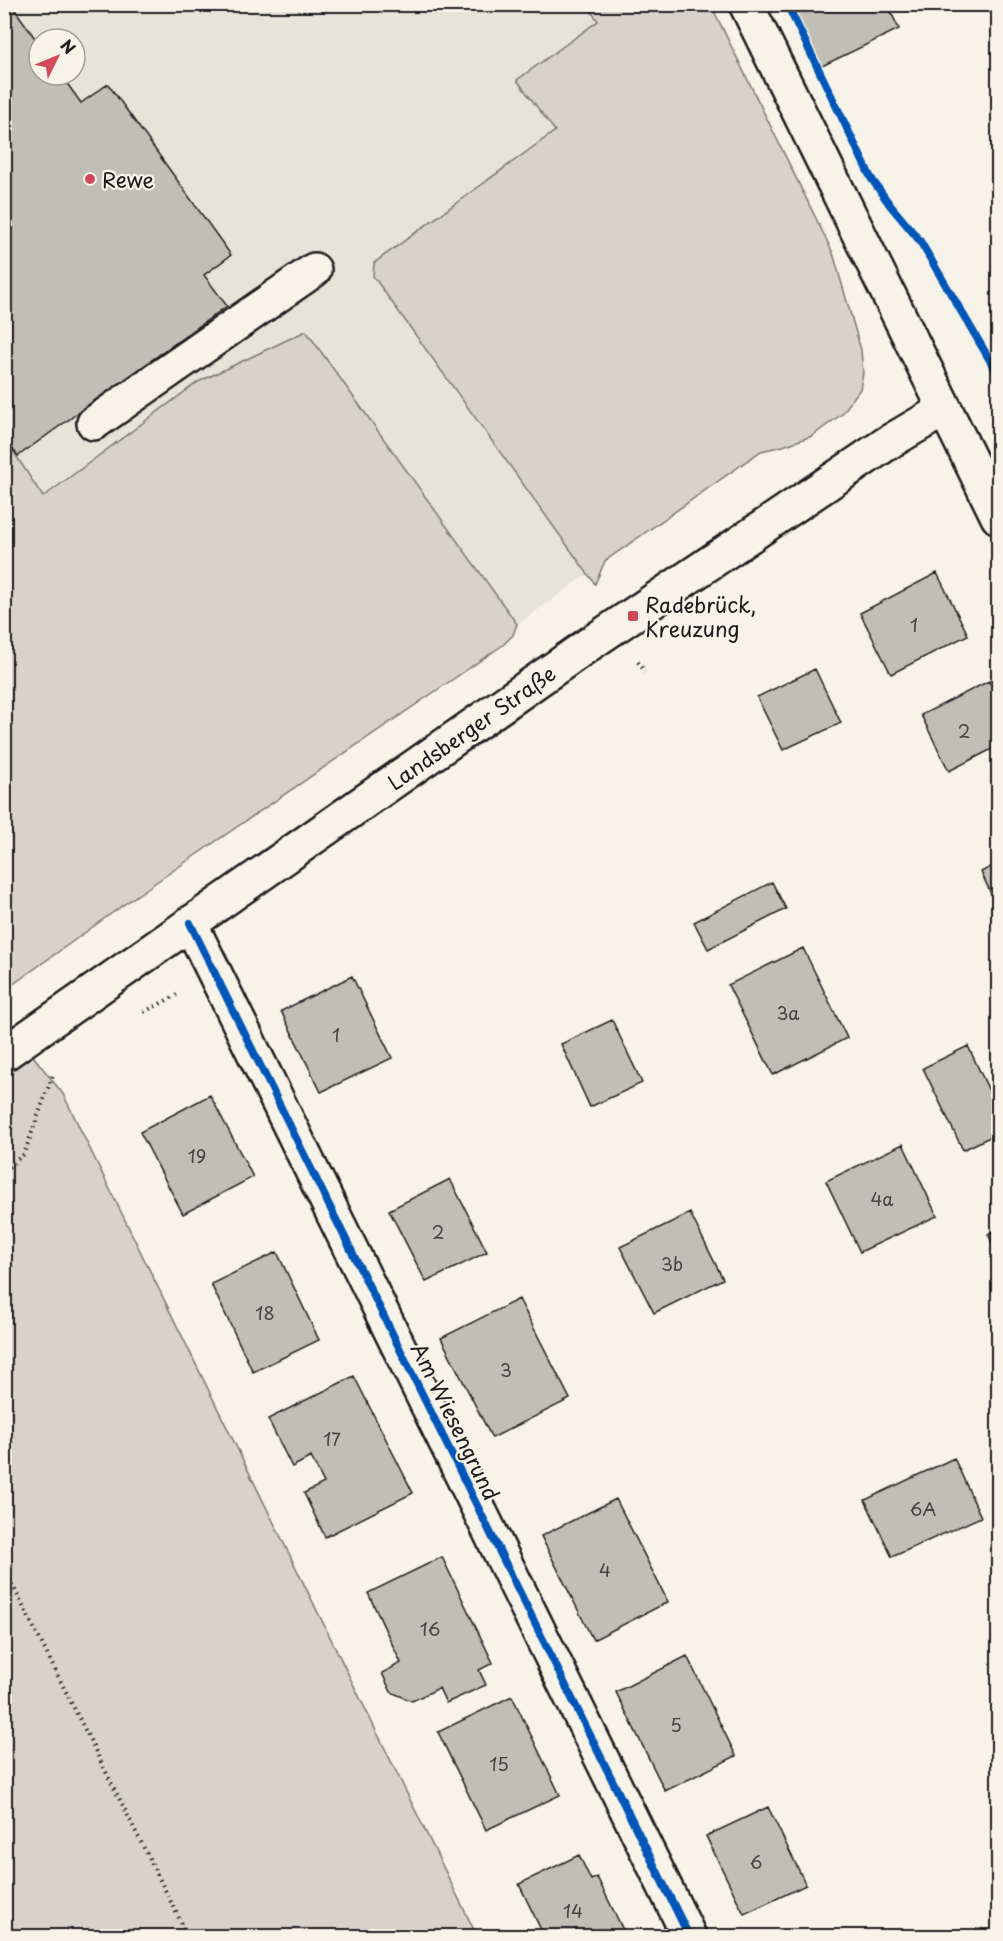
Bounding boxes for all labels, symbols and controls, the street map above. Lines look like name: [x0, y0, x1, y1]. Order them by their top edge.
north arrow: [27, 27, 87, 87]
text: N: [56, 33, 82, 59]
place label: Rewe: [102, 163, 154, 195]
marker: Rewe: [83, 172, 97, 186]
place label: Radebrück, Kreuzung: [645, 588, 756, 644]
marker: Radebrück, Kreuzung: [626, 609, 640, 623]
house number: 1: [910, 611, 918, 638]
street label: Landsberger Straße: [380, 657, 562, 797]
house number: 2: [958, 717, 970, 744]
house number: 3a: [776, 999, 800, 1026]
house number: 1: [332, 1021, 340, 1048]
house number: 19: [188, 1142, 206, 1169]
house number: 4a: [870, 1185, 894, 1212]
house number: 2: [432, 1218, 444, 1245]
house number: 3b: [661, 1250, 683, 1277]
house number: 18: [255, 1299, 275, 1326]
street label: Am Wiesengrund: [404, 1337, 508, 1505]
house number: 3: [500, 1356, 512, 1383]
house number: 17: [323, 1425, 341, 1452]
house number: 6A: [910, 1495, 936, 1522]
house number: 4: [599, 1556, 611, 1583]
house number: 16: [420, 1615, 440, 1642]
house number: 5: [670, 1711, 682, 1738]
house number: 15: [489, 1750, 509, 1777]
house number: 6: [750, 1848, 762, 1875]
house number: 14: [563, 1897, 583, 1924]

